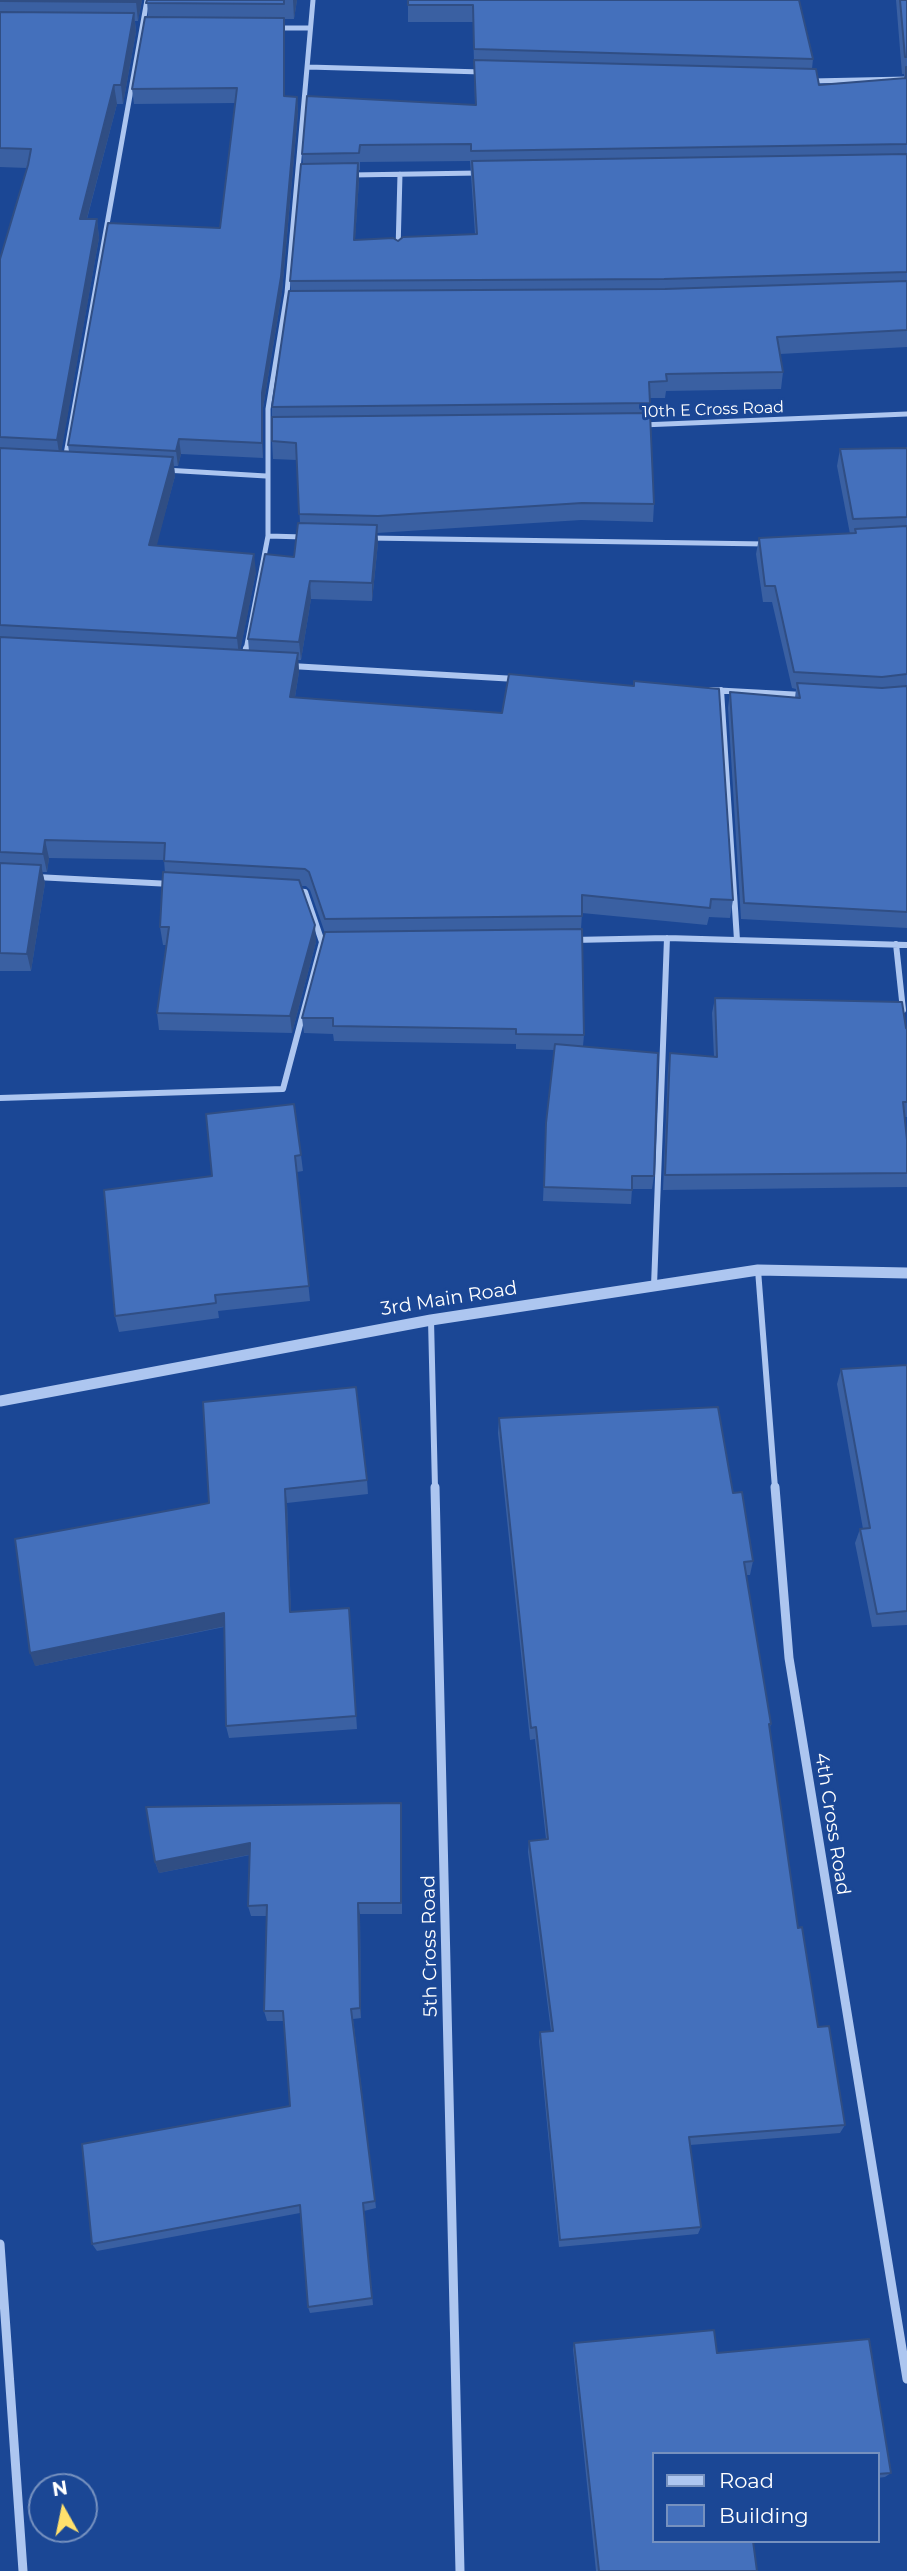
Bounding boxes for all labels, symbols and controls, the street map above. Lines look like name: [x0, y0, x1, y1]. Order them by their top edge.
street label: 10th E Cross Road: [642, 398, 784, 422]
street label: 3rd Main Road: [379, 1277, 519, 1321]
street label: 4th Cross Road: [809, 1751, 855, 1897]
street label: 5th Cross Road: [417, 1875, 443, 2017]
legend: [652, 2452, 879, 2543]
text: Road: [719, 2468, 774, 2493]
north arrow: [28, 2473, 98, 2543]
text: N: [51, 2476, 69, 2501]
text: Building: [719, 2503, 809, 2528]

